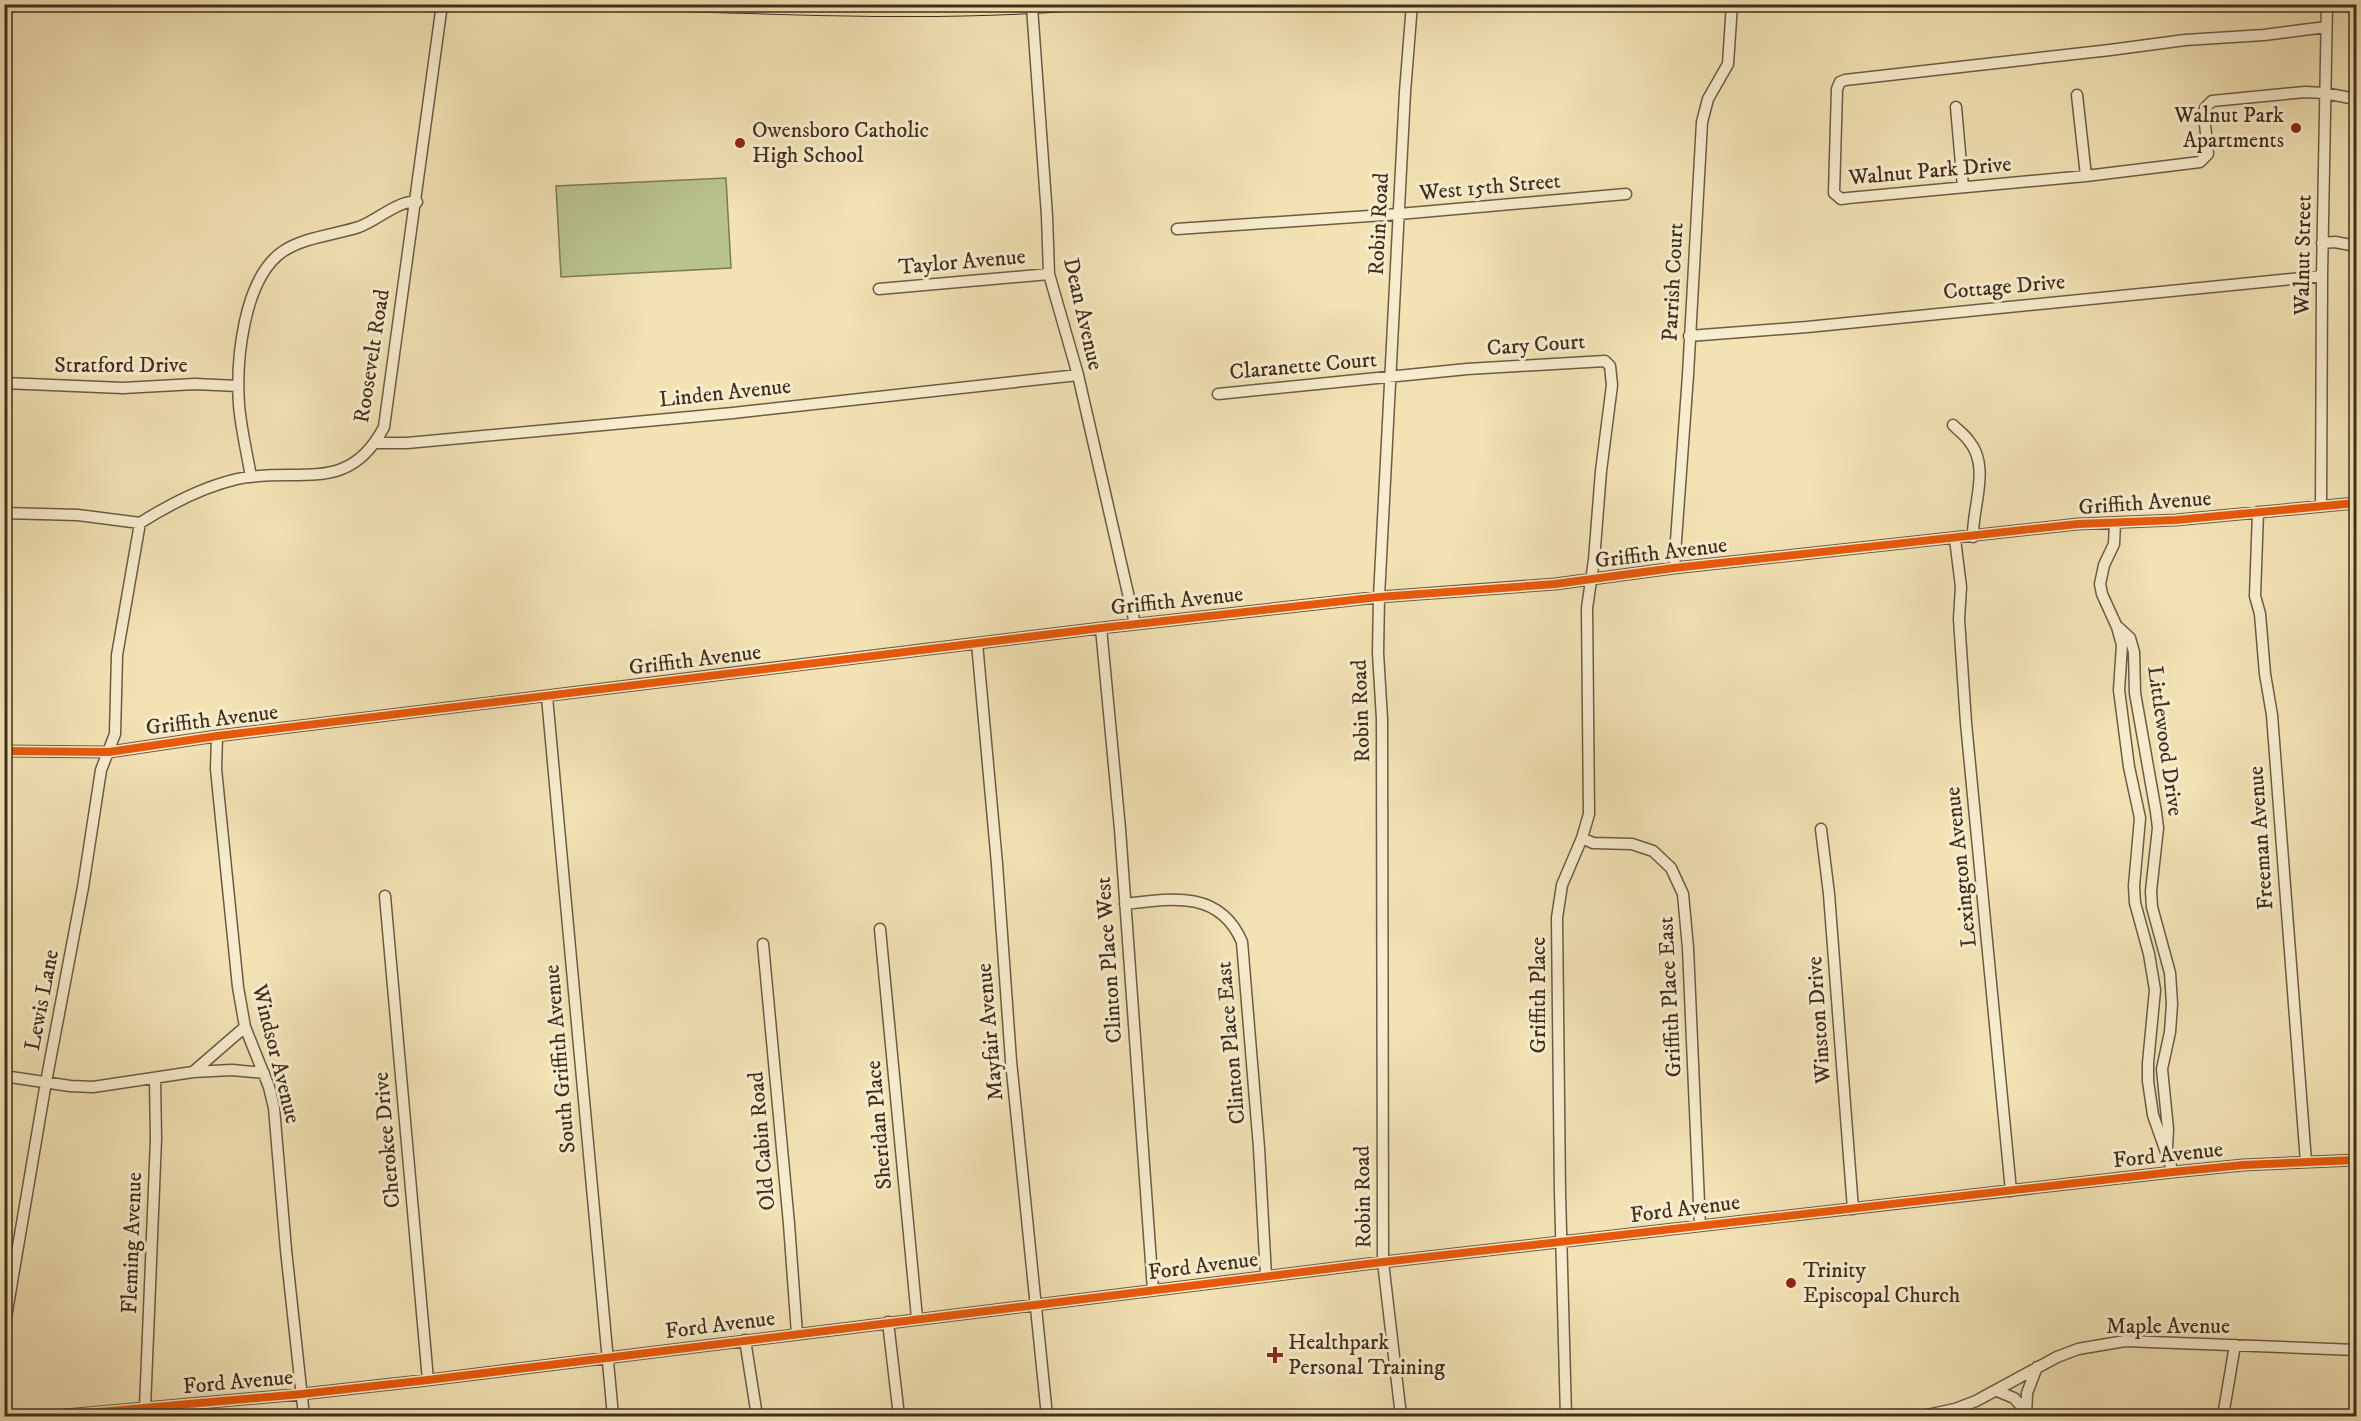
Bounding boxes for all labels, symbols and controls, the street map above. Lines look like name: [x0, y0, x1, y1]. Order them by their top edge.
place label: Walnut Park Apartments: [2173, 102, 2284, 154]
place label: Owensboro Catholic High School: [752, 117, 929, 169]
marker: Walnut Park Apartments: [2289, 121, 2303, 135]
marker: Owensboro Catholic High School: [733, 136, 747, 150]
street label: Walnut Park Drive: [1846, 150, 2013, 192]
street label: West 15th Street: [1417, 167, 1562, 207]
street label: Robin Road: [1363, 172, 1395, 276]
street label: Walnut Street: [2288, 194, 2318, 317]
street label: Parrish Court: [1656, 222, 1690, 342]
street label: Taylor Avenue: [897, 243, 1027, 281]
street label: Dean Avenue: [1057, 255, 1109, 373]
street label: Cottage Drive: [1942, 268, 2066, 306]
street label: Roosevelt Road: [348, 287, 396, 425]
street label: Cary Court: [1486, 328, 1586, 362]
street label: Claranette Court: [1228, 346, 1378, 386]
street label: Stratford Drive: [54, 352, 188, 379]
street label: Linden Avenue: [658, 373, 792, 413]
street label: Griffith Avenue: [2078, 485, 2212, 521]
street label: Griffith Avenue: [1593, 531, 1729, 575]
street label: Griffith Avenue: [1109, 581, 1245, 621]
street label: Griffith Avenue: [627, 638, 763, 682]
street label: Robin Road: [1346, 659, 1376, 763]
street label: Littlewood Drive: [2141, 664, 2189, 818]
street label: Griffith Avenue: [144, 698, 280, 742]
street label: Freeman Avenue: [2242, 765, 2280, 911]
street label: Lexington Avenue: [1939, 786, 1983, 948]
street label: Clinton Place West: [1090, 876, 1128, 1044]
street label: Griffith Place East: [1652, 916, 1688, 1078]
street label: Griffith Place: [1525, 937, 1552, 1053]
street label: Lewis Lane: [19, 947, 65, 1053]
street label: Winston Drive: [1801, 955, 1837, 1086]
street label: Clinton Place East: [1210, 960, 1252, 1126]
street label: Mayfair Avenue: [971, 962, 1009, 1102]
street label: South Griffith Avenue: [538, 964, 582, 1154]
street label: Windsor Avenue: [245, 981, 306, 1126]
street label: Sheridan Place: [860, 1059, 898, 1191]
street label: Old Cabin Road: [742, 1070, 782, 1212]
street label: Cherokee Drive: [368, 1071, 406, 1209]
street label: Ford Avenue: [2112, 1136, 2224, 1174]
street label: Robin Road: [1349, 1145, 1377, 1249]
street label: Fleming Avenue: [116, 1172, 148, 1314]
street label: Ford Avenue: [1628, 1189, 1742, 1229]
street label: Ford Avenue: [1146, 1246, 1260, 1286]
place label: Trinity Episcopal Church: [1803, 1257, 1961, 1309]
marker: Trinity Episcopal Church: [1784, 1276, 1798, 1290]
street label: Ford Avenue: [663, 1305, 777, 1345]
street label: Maple Avenue: [2106, 1313, 2230, 1340]
place label: Healthpark Personal Training: [1288, 1329, 1445, 1381]
marker: Healthpark Personal Training: [1266, 1346, 1284, 1364]
street label: Ford Avenue: [182, 1364, 294, 1400]

